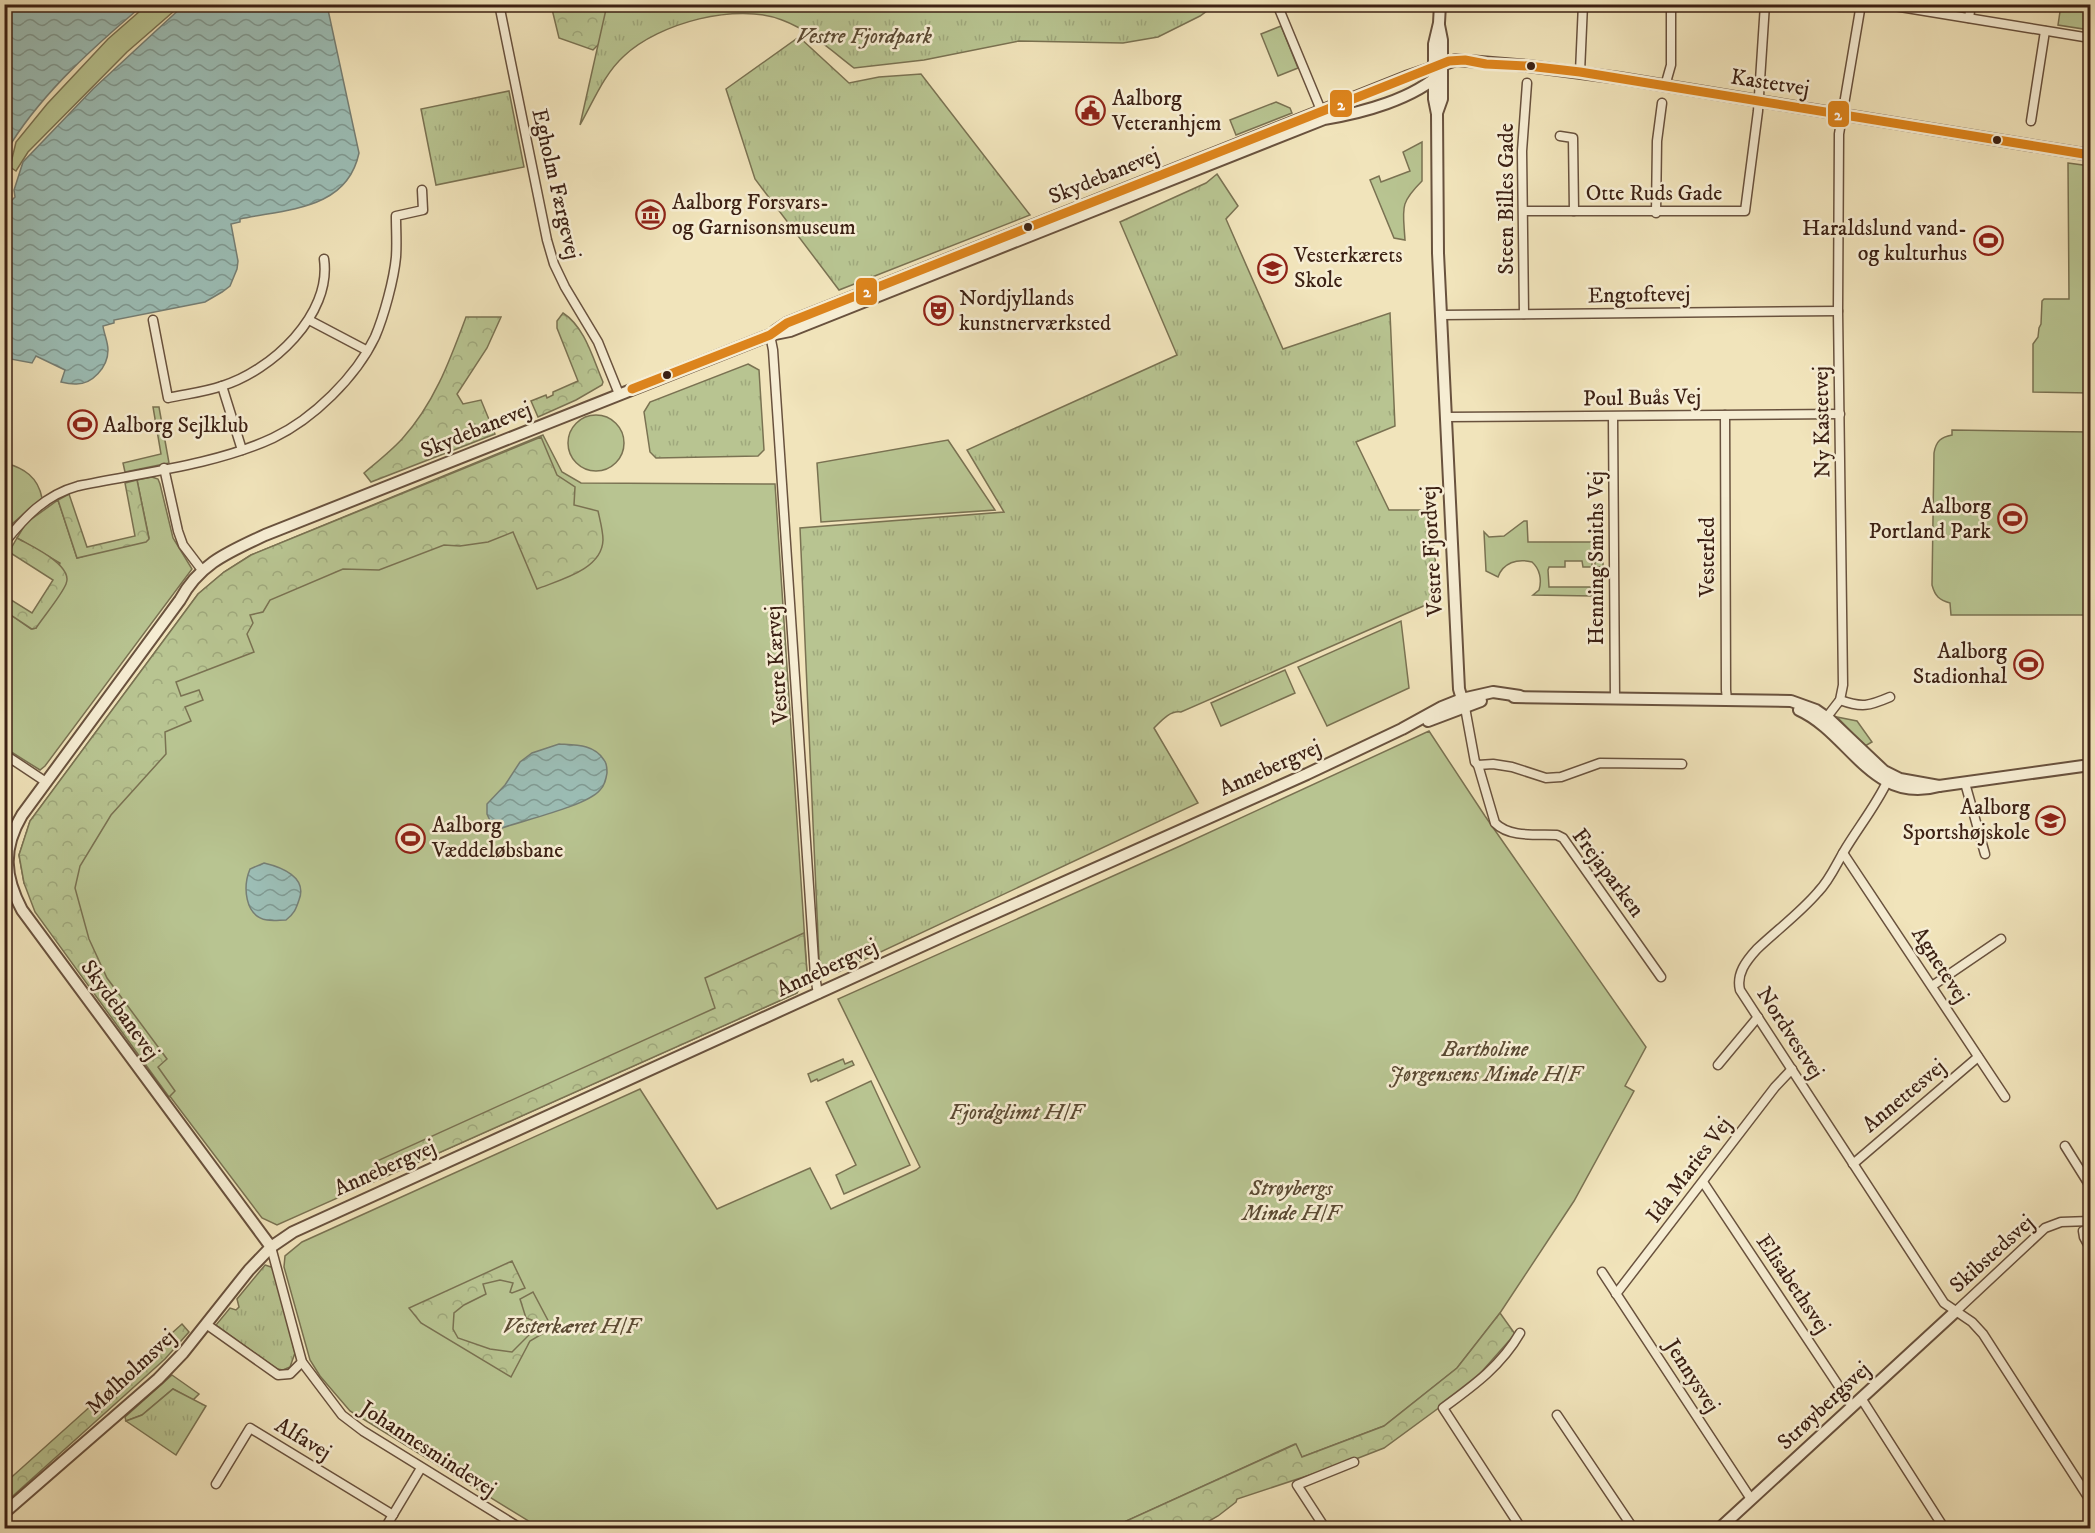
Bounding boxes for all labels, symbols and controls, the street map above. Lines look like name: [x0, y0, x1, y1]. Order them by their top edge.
park label: Vestre Fjordpark: [796, 23, 933, 50]
unlabelled marker: [1525, 60, 1537, 72]
street label: Kastetvej: [1729, 63, 1811, 103]
place label: Aalborg Veteranhjem: [1111, 85, 1222, 137]
line badge: 2: [1329, 89, 1353, 118]
public building icon: Aalborg Veteranhjem: [1075, 95, 1107, 127]
text: 2: [1337, 95, 1346, 115]
line badge: 2: [1827, 100, 1850, 128]
text: 2: [1834, 105, 1843, 125]
street label: Egholm Færgevej: [526, 106, 586, 262]
street label: Steen Billes Gade: [1493, 123, 1520, 275]
unlabelled marker: [1991, 134, 2003, 146]
street label: Skydebanevej: [1045, 142, 1163, 210]
street label: Otte Ruds Gade: [1586, 180, 1722, 207]
place label: Aalborg Forsvars- og Garnisonsmuseum: [672, 189, 856, 241]
museum icon: Aalborg Forsvars- og Garnisonsmuseum: [635, 199, 667, 231]
place label: Haraldslund vand- og kulturhus: [1802, 215, 1967, 267]
unlabelled marker: [1022, 221, 1034, 233]
sports icon: Haraldslund vand- og kulturhus: [1972, 225, 2004, 257]
place label: Vesterkærets Skole: [1293, 242, 1403, 294]
school or university icon: Vesterkærets Skole: [1257, 252, 1289, 284]
line badge: 2: [855, 277, 878, 306]
street label: Engtoftevej: [1587, 281, 1691, 309]
text: 2: [863, 282, 872, 302]
place label: Nordjyllands kunstnerværksted: [959, 285, 1111, 337]
theatre icon: Nordjyllands kunstnerværksted: [922, 295, 954, 327]
street label: Ny Kastetvej: [1808, 366, 1836, 478]
unlabelled marker: [661, 369, 673, 381]
street label: Poul Buås Vej: [1583, 383, 1701, 413]
street label: Skydebanevej: [417, 396, 535, 464]
sports icon: Aalborg Sejlklub: [66, 409, 98, 441]
place label: Aalborg Sejlklub: [103, 412, 248, 439]
street label: Henning Smiths Vej: [1583, 471, 1610, 645]
street label: Vestre Fjordvej: [1415, 485, 1449, 618]
place label: Aalborg Portland Park: [1869, 493, 1991, 545]
sports icon: Aalborg Portland Park: [1996, 503, 2028, 535]
street label: Vesterled: [1694, 517, 1721, 598]
street label: Vestre Kærvej: [759, 605, 795, 726]
place label: Aalborg Stadionhal: [1913, 638, 2007, 690]
sports icon: Aalborg Stadionhal: [2012, 648, 2044, 680]
street label: Annebergvej: [1215, 734, 1325, 802]
place label: Aalborg Sportshøjskole: [1902, 794, 2030, 846]
school or university icon: Aalborg Sportshøjskole: [2035, 804, 2067, 836]
place label: Aalborg Væddeløbsbane: [431, 812, 563, 864]
sports icon: Aalborg Væddeløbsbane: [395, 822, 427, 854]
street label: Frejaparken: [1566, 823, 1650, 923]
street label: Agnetevej: [1905, 922, 1975, 1008]
street label: Annebergvej: [772, 933, 882, 1003]
street label: Skydebanevej: [75, 955, 165, 1065]
street label: Nordvestvej: [1750, 982, 1830, 1084]
park label: Bartholine Jørgensens Minde H/F: [1389, 1036, 1584, 1088]
street label: Annettesvej: [1857, 1053, 1951, 1139]
park label: Fjordglimt H/F: [949, 1099, 1086, 1126]
street label: Ida Maries Vej: [1640, 1112, 1738, 1228]
street label: Annebergvej: [330, 1134, 440, 1202]
park label: Strøybergs Minde H/F: [1240, 1175, 1343, 1227]
street label: Skibstedsvej: [1944, 1209, 2040, 1299]
street label: Elisabethsvej: [1750, 1229, 1836, 1339]
park label: Vesterkæret H/F: [503, 1313, 642, 1340]
street label: Mølholmsvej: [80, 1323, 182, 1421]
street label: Jennysvej: [1657, 1333, 1726, 1418]
street label: Strøybergsvej: [1772, 1356, 1876, 1456]
street label: Johannesmindevej: [353, 1394, 501, 1503]
street label: Alfavej: [270, 1412, 336, 1466]

